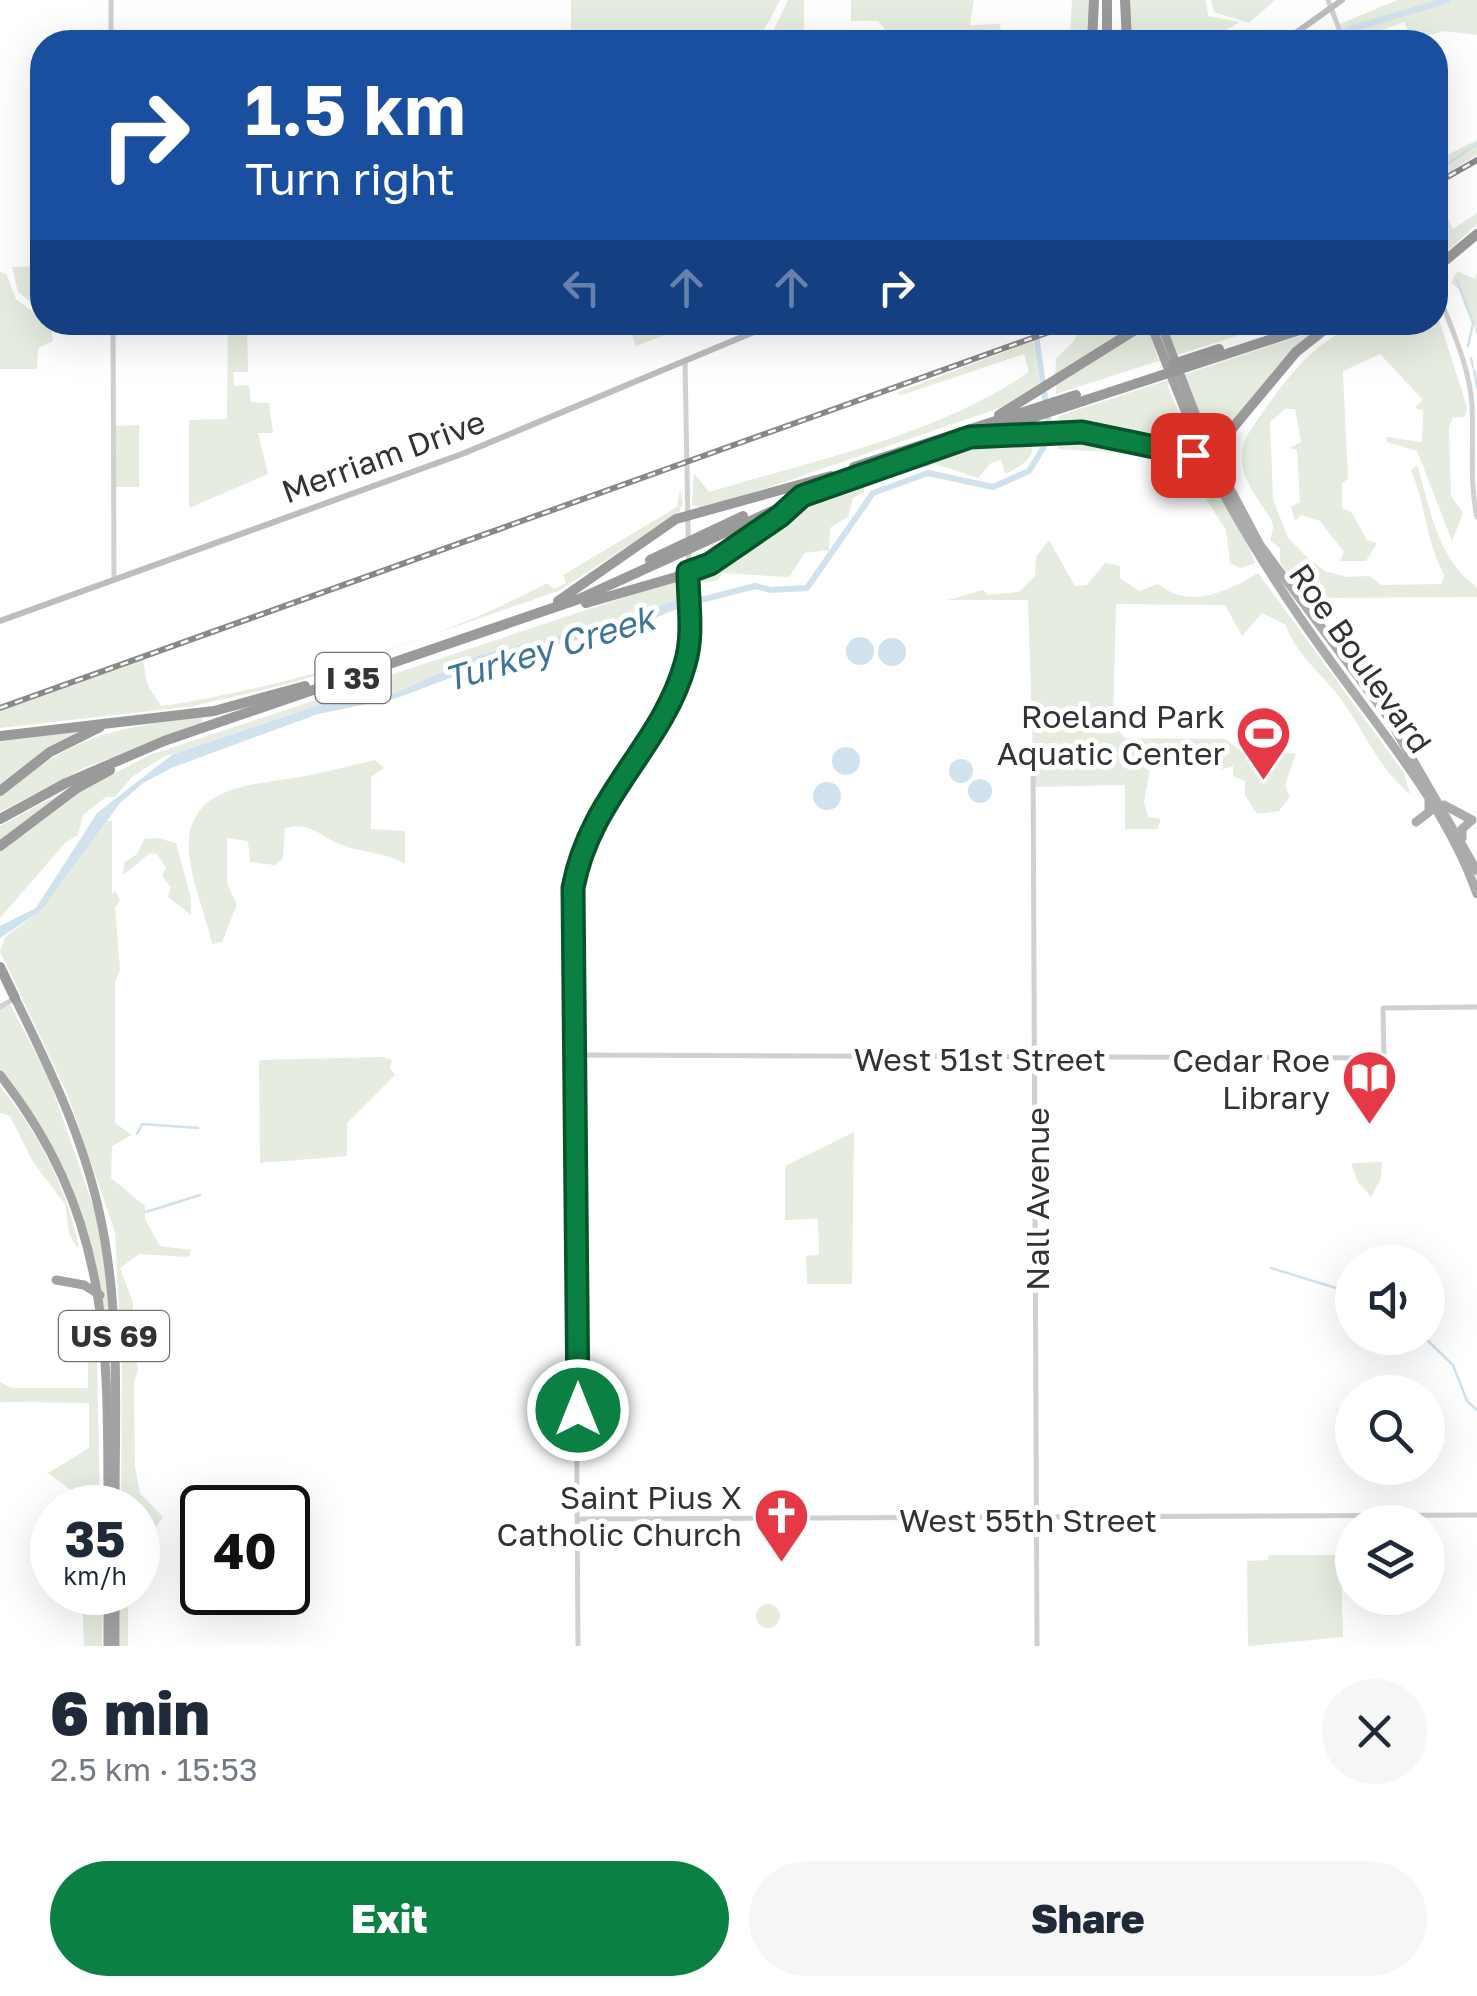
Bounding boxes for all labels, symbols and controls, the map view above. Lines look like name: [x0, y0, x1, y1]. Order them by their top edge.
text: 1.5 km: [245, 66, 466, 150]
icon: right: [80, 70, 210, 200]
text: Turn right: [245, 151, 455, 205]
icon: left: [554, 260, 609, 315]
icon: ahead: [659, 260, 714, 315]
icon: ahead: [764, 260, 819, 315]
icon: right: [869, 260, 924, 315]
street label: Merriam Drive: [276, 402, 490, 510]
pin: [1151, 413, 1236, 498]
icon: arrive: [1166, 428, 1221, 483]
street label: Roe Boulevard: [1282, 556, 1440, 760]
water label: Turkey Creek: [439, 595, 662, 700]
road number: I 35: [316, 653, 390, 703]
place label: Roeland Park Aquatic Center: [997, 697, 1225, 772]
sports icon: Roeland Park Aquatic Center: [1234, 704, 1294, 783]
street label: West 51st Street: [854, 1040, 1106, 1078]
place label: Cedar Roe Library: [1172, 1041, 1330, 1116]
library icon: Cedar Roe Library: [1339, 1048, 1399, 1127]
street label: Nall Avenue: [1018, 1107, 1056, 1291]
map controls: [1335, 1245, 1445, 1615]
button: sound: [1335, 1245, 1445, 1355]
road number: US 69: [59, 1311, 169, 1361]
position arrow: [526, 1358, 630, 1462]
button: search: [1335, 1375, 1445, 1485]
place label: Saint Pius X Catholic Church: [496, 1478, 742, 1553]
speed limit sign: 40: [180, 1485, 310, 1615]
church icon: Saint Pius X Catholic Church: [751, 1485, 811, 1564]
street label: West 55th Street: [899, 1501, 1157, 1539]
button: layers: [1335, 1505, 1445, 1615]
text: 35: [64, 1508, 125, 1568]
text: km/h: [63, 1560, 127, 1591]
text: 6 min: [50, 1676, 210, 1748]
button: close: [1322, 1679, 1427, 1784]
text: 2.5 km · 15:53: [50, 1750, 258, 1788]
button: Exit: [50, 1861, 729, 1976]
button: Share: [749, 1861, 1427, 1976]

